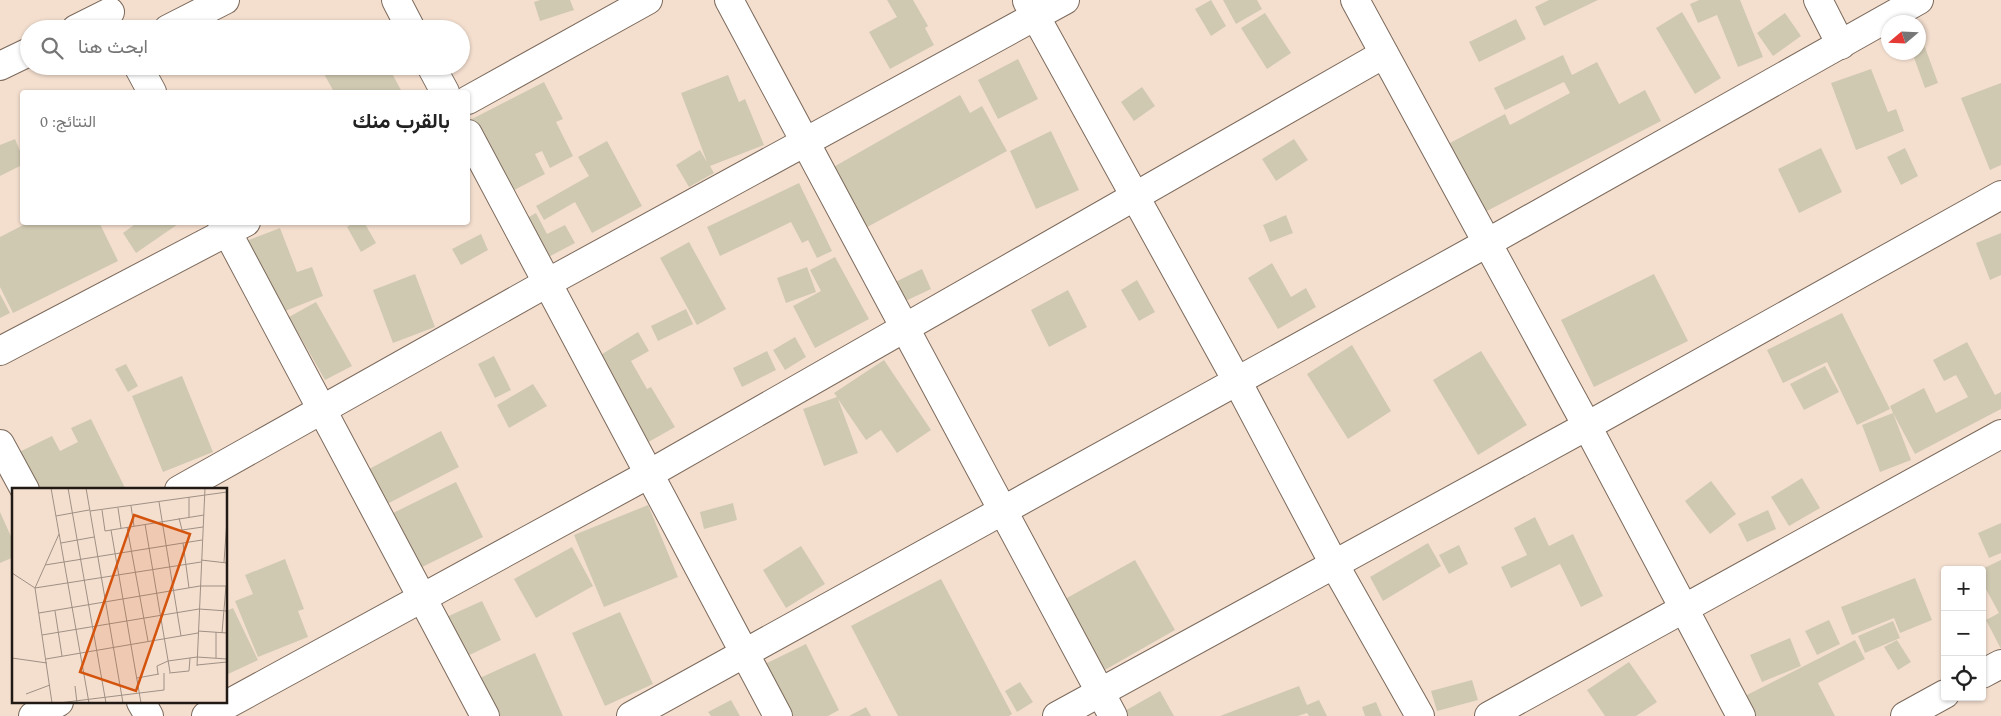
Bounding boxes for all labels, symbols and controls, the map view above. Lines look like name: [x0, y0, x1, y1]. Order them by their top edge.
north arrow: [1881, 15, 1926, 60]
search box: [20, 20, 470, 75]
text: ابحث هنا: [78, 33, 148, 62]
icon: search: [38, 34, 66, 62]
text: بالقرب منك: [353, 106, 450, 138]
text: النتائج: 0: [40, 110, 96, 134]
inset map: [12, 488, 228, 704]
map controls: [1941, 566, 1986, 701]
button: +: [1941, 566, 1986, 611]
button: −: [1941, 611, 1986, 656]
button: locate: [1941, 656, 1986, 701]

